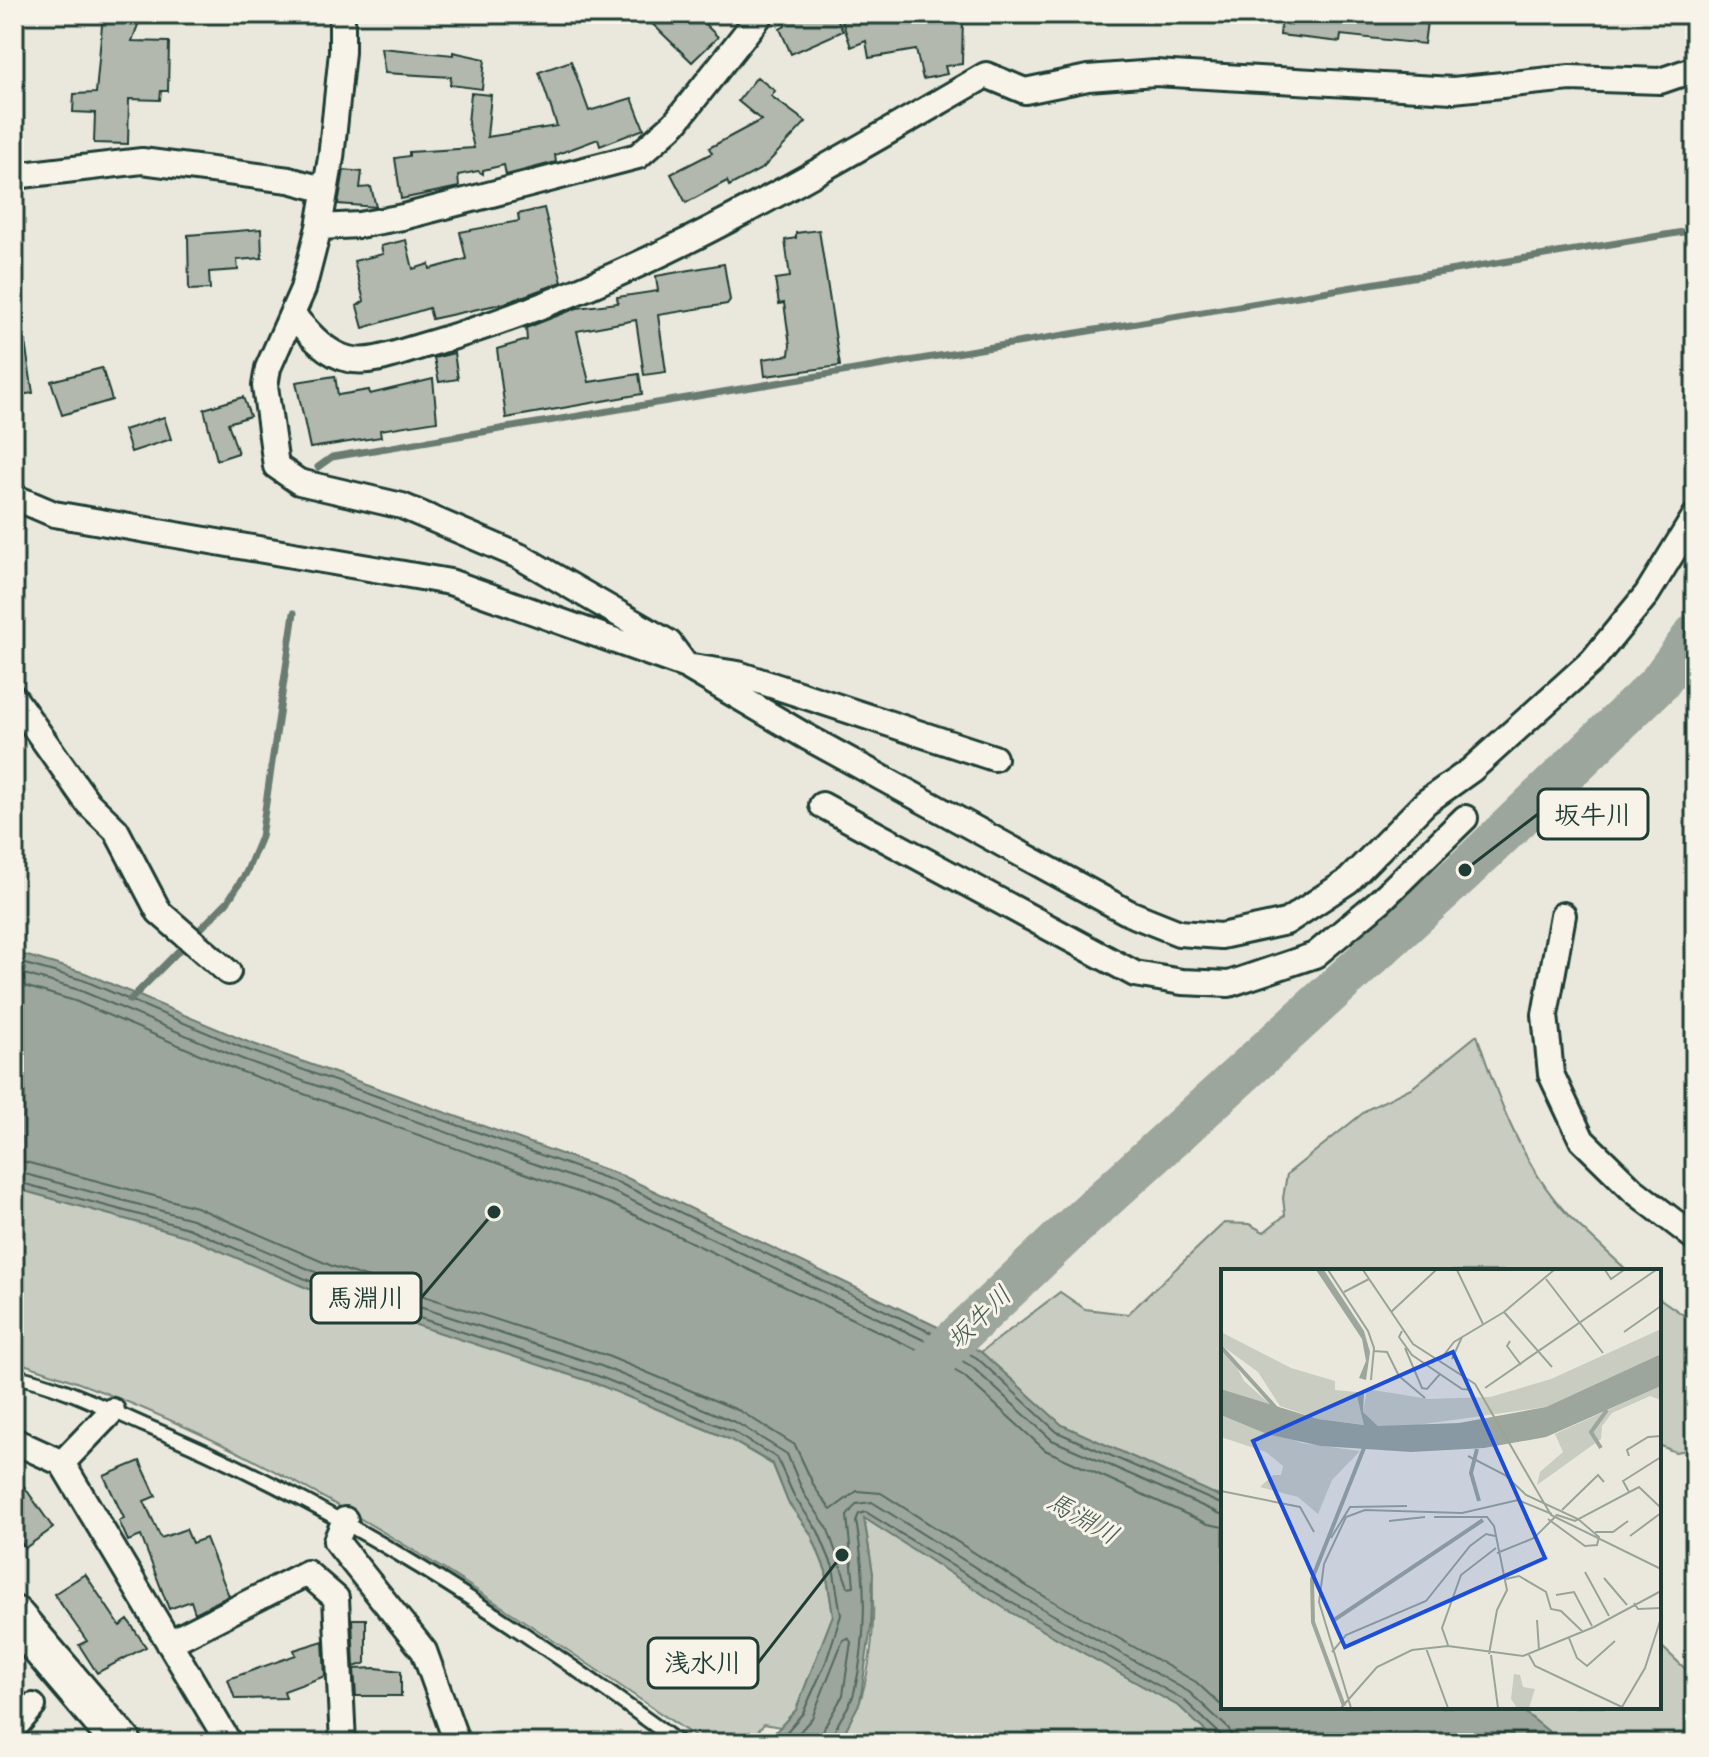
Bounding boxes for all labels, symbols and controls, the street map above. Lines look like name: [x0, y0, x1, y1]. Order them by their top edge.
callout: 坂牛川: [1538, 789, 1648, 839]
text: 坂牛川: [1554, 792, 1632, 838]
inset map: [1221, 1269, 1661, 1709]
callout: 馬淵川: [311, 1273, 421, 1323]
water label: 坂牛川: [935, 1273, 1023, 1361]
text: 馬淵川: [327, 1275, 405, 1321]
water label: 馬淵川: [1038, 1479, 1128, 1557]
callout: 浅水川: [648, 1638, 758, 1688]
text: 浅水川: [664, 1640, 742, 1686]

